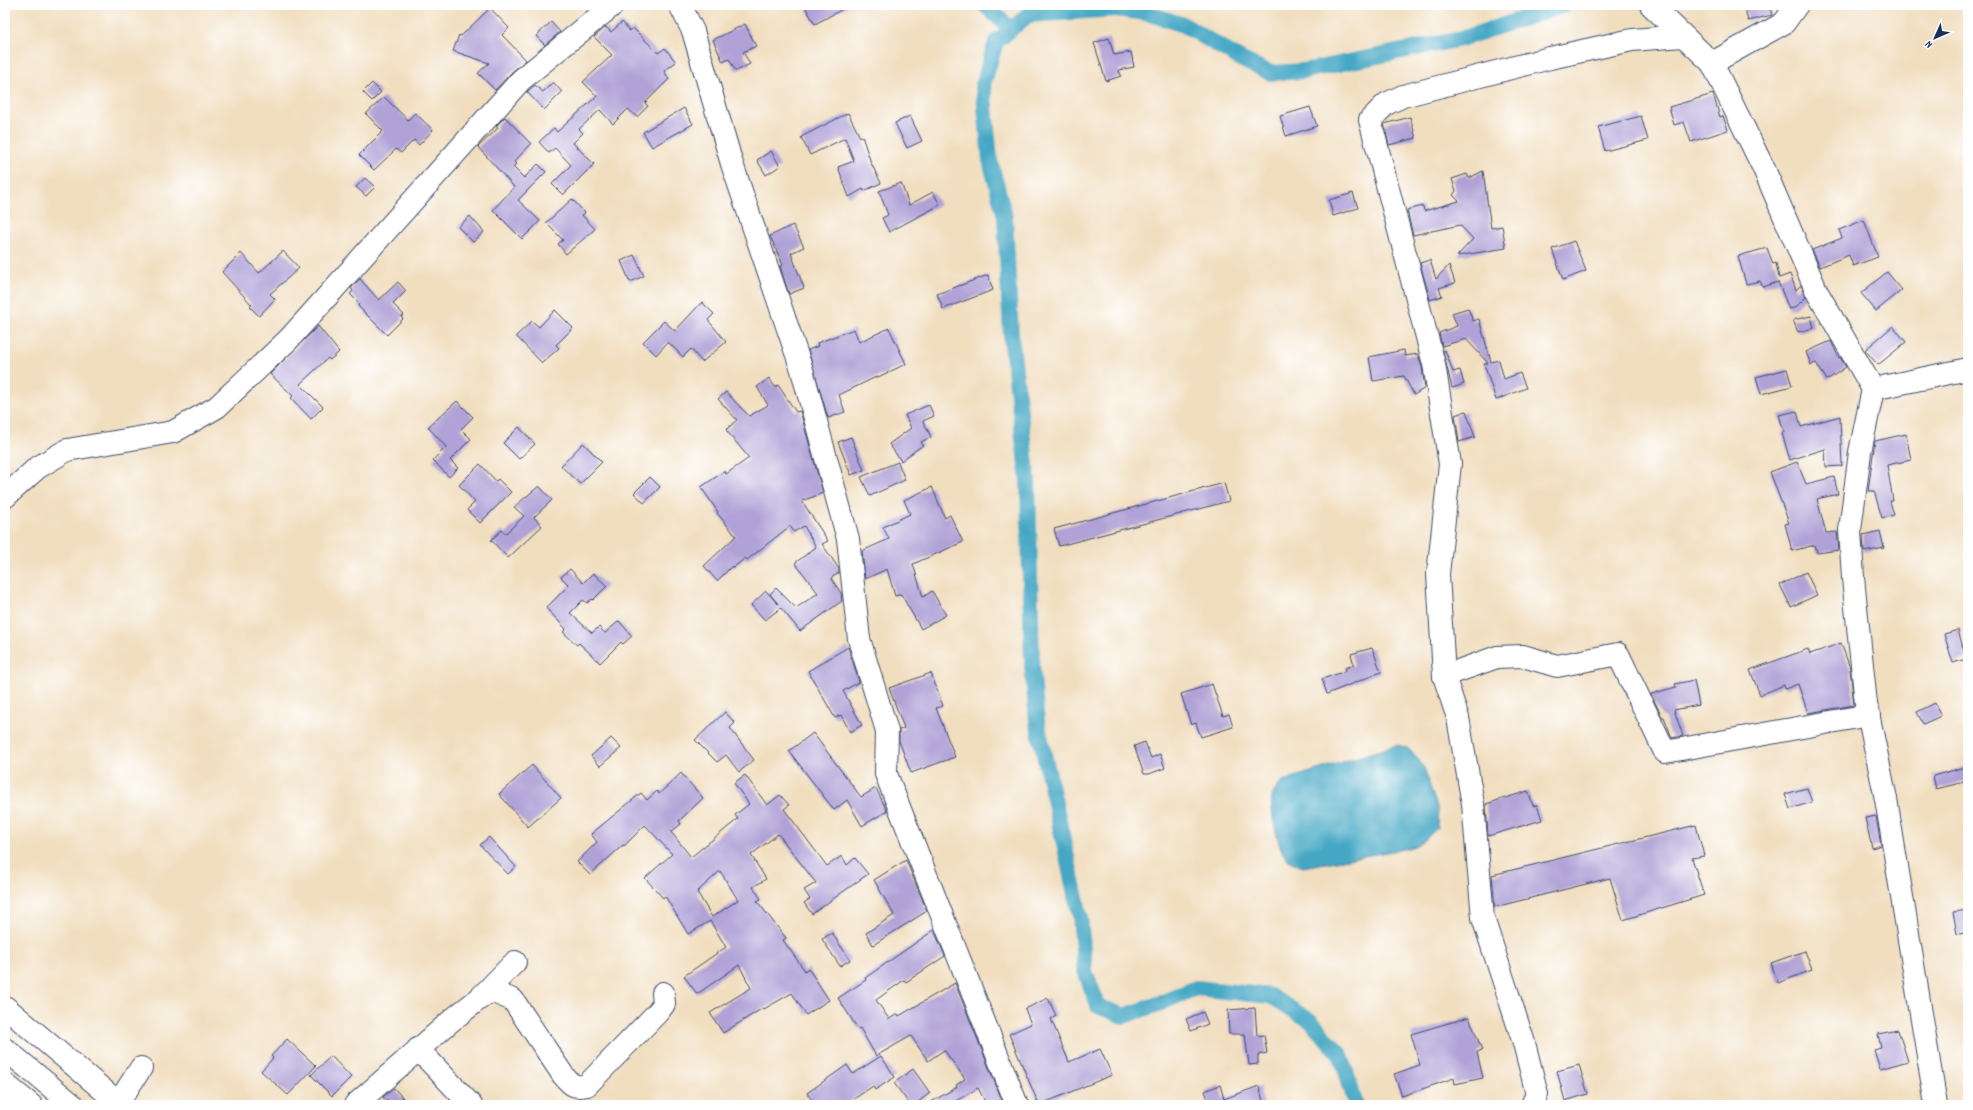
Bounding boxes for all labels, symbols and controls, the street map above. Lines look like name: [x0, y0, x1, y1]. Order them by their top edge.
north arrow: [1915, 18, 1955, 58]
text: N: [1921, 36, 1937, 51]

